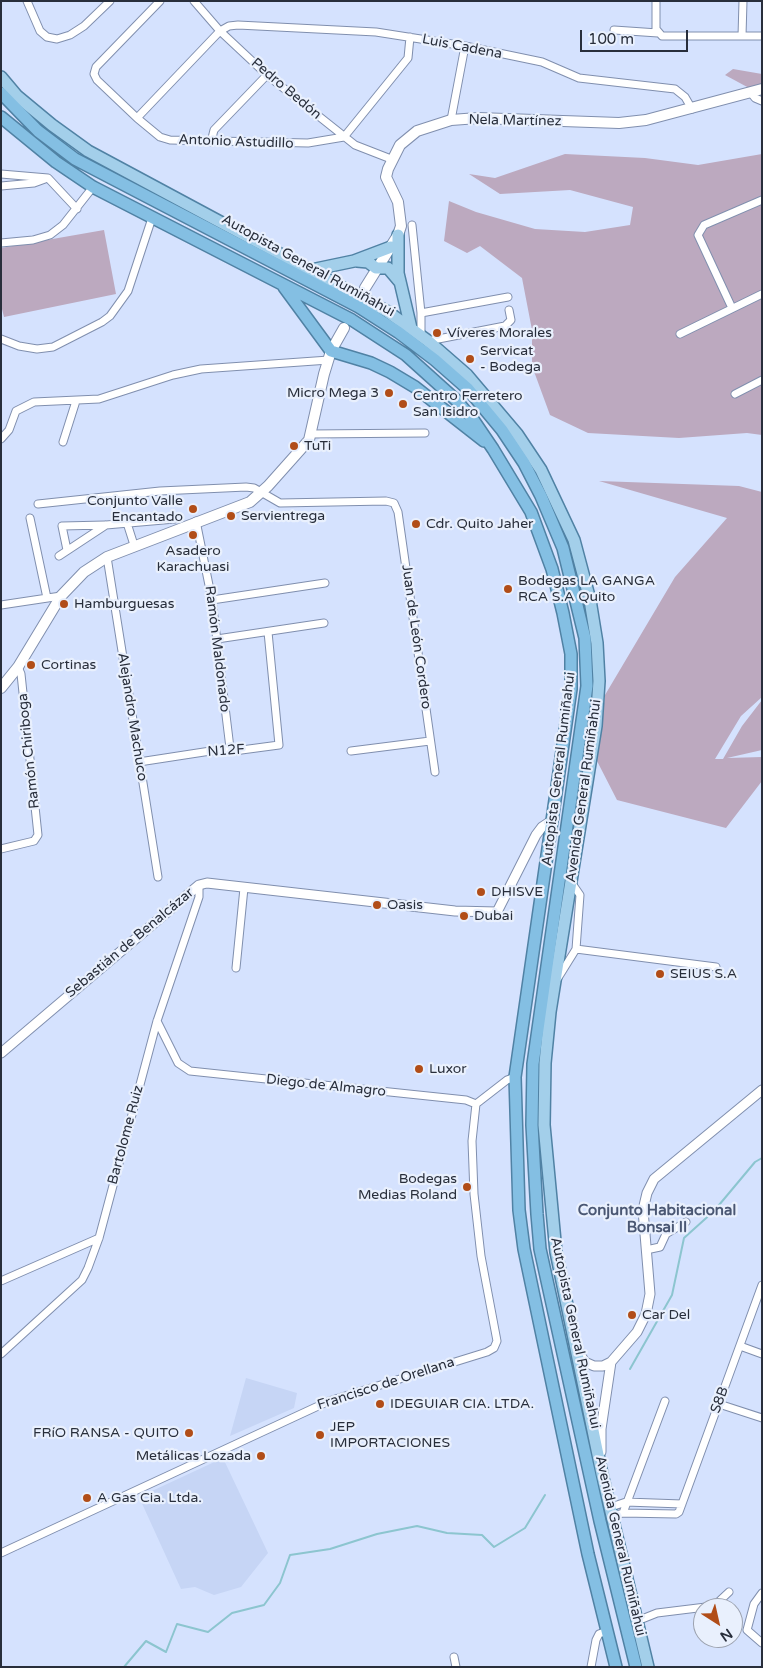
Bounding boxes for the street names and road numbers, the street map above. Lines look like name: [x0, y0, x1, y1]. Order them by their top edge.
street label: Luis Cadena: [421, 31, 503, 63]
street label: Pedro Bedón: [247, 55, 325, 123]
street label: Nela Martínez: [468, 112, 562, 130]
street label: Antonio Astudillo: [178, 132, 294, 152]
street label: Autopista General Rumiñahui: [218, 211, 398, 321]
street label: Juan de León Cordero: [398, 564, 434, 710]
street label: Ramón Maldonado: [201, 585, 233, 713]
street label: Alejandro Machuco: [114, 652, 150, 782]
street label: Autopista General Rumiñahui: [539, 671, 579, 867]
street label: Ramón Chiriboga: [15, 692, 43, 810]
street label: Avenida General Rumiñahui: [563, 698, 605, 884]
street label: N12F: [207, 741, 245, 761]
street label: Sebastián de Benalcázar: [62, 884, 198, 1002]
street label: Diego de Almagro: [265, 1071, 387, 1101]
street label: Bartolome Ruiz: [105, 1084, 147, 1186]
street label: Autopista General Rumiñahui: [546, 1236, 604, 1430]
street label: Francisco de Orellana: [315, 1354, 457, 1414]
street label: S8B: [707, 1384, 733, 1416]
street label: Avenida General Rumiñahui: [591, 1454, 649, 1638]

